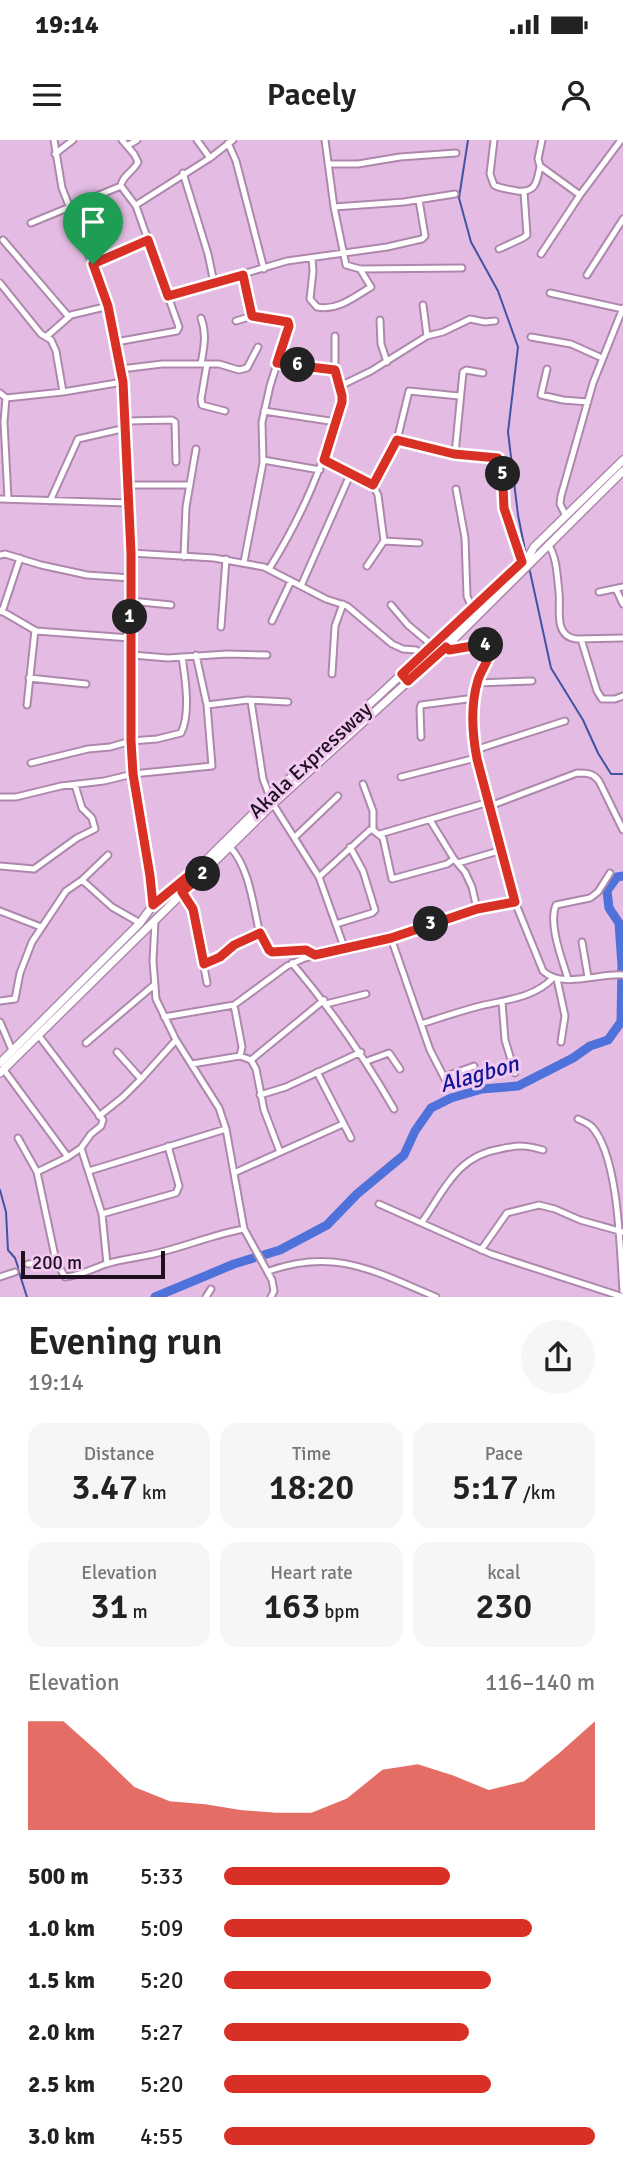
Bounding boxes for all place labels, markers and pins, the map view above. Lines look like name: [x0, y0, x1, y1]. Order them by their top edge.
pin: [63, 192, 123, 264]
pin: 6: [280, 348, 316, 383]
pin: 5: [486, 456, 520, 492]
pin: 1: [113, 600, 148, 634]
pin: 4: [468, 628, 504, 662]
pin: 2: [186, 856, 220, 892]
pin: 3: [414, 906, 448, 942]

